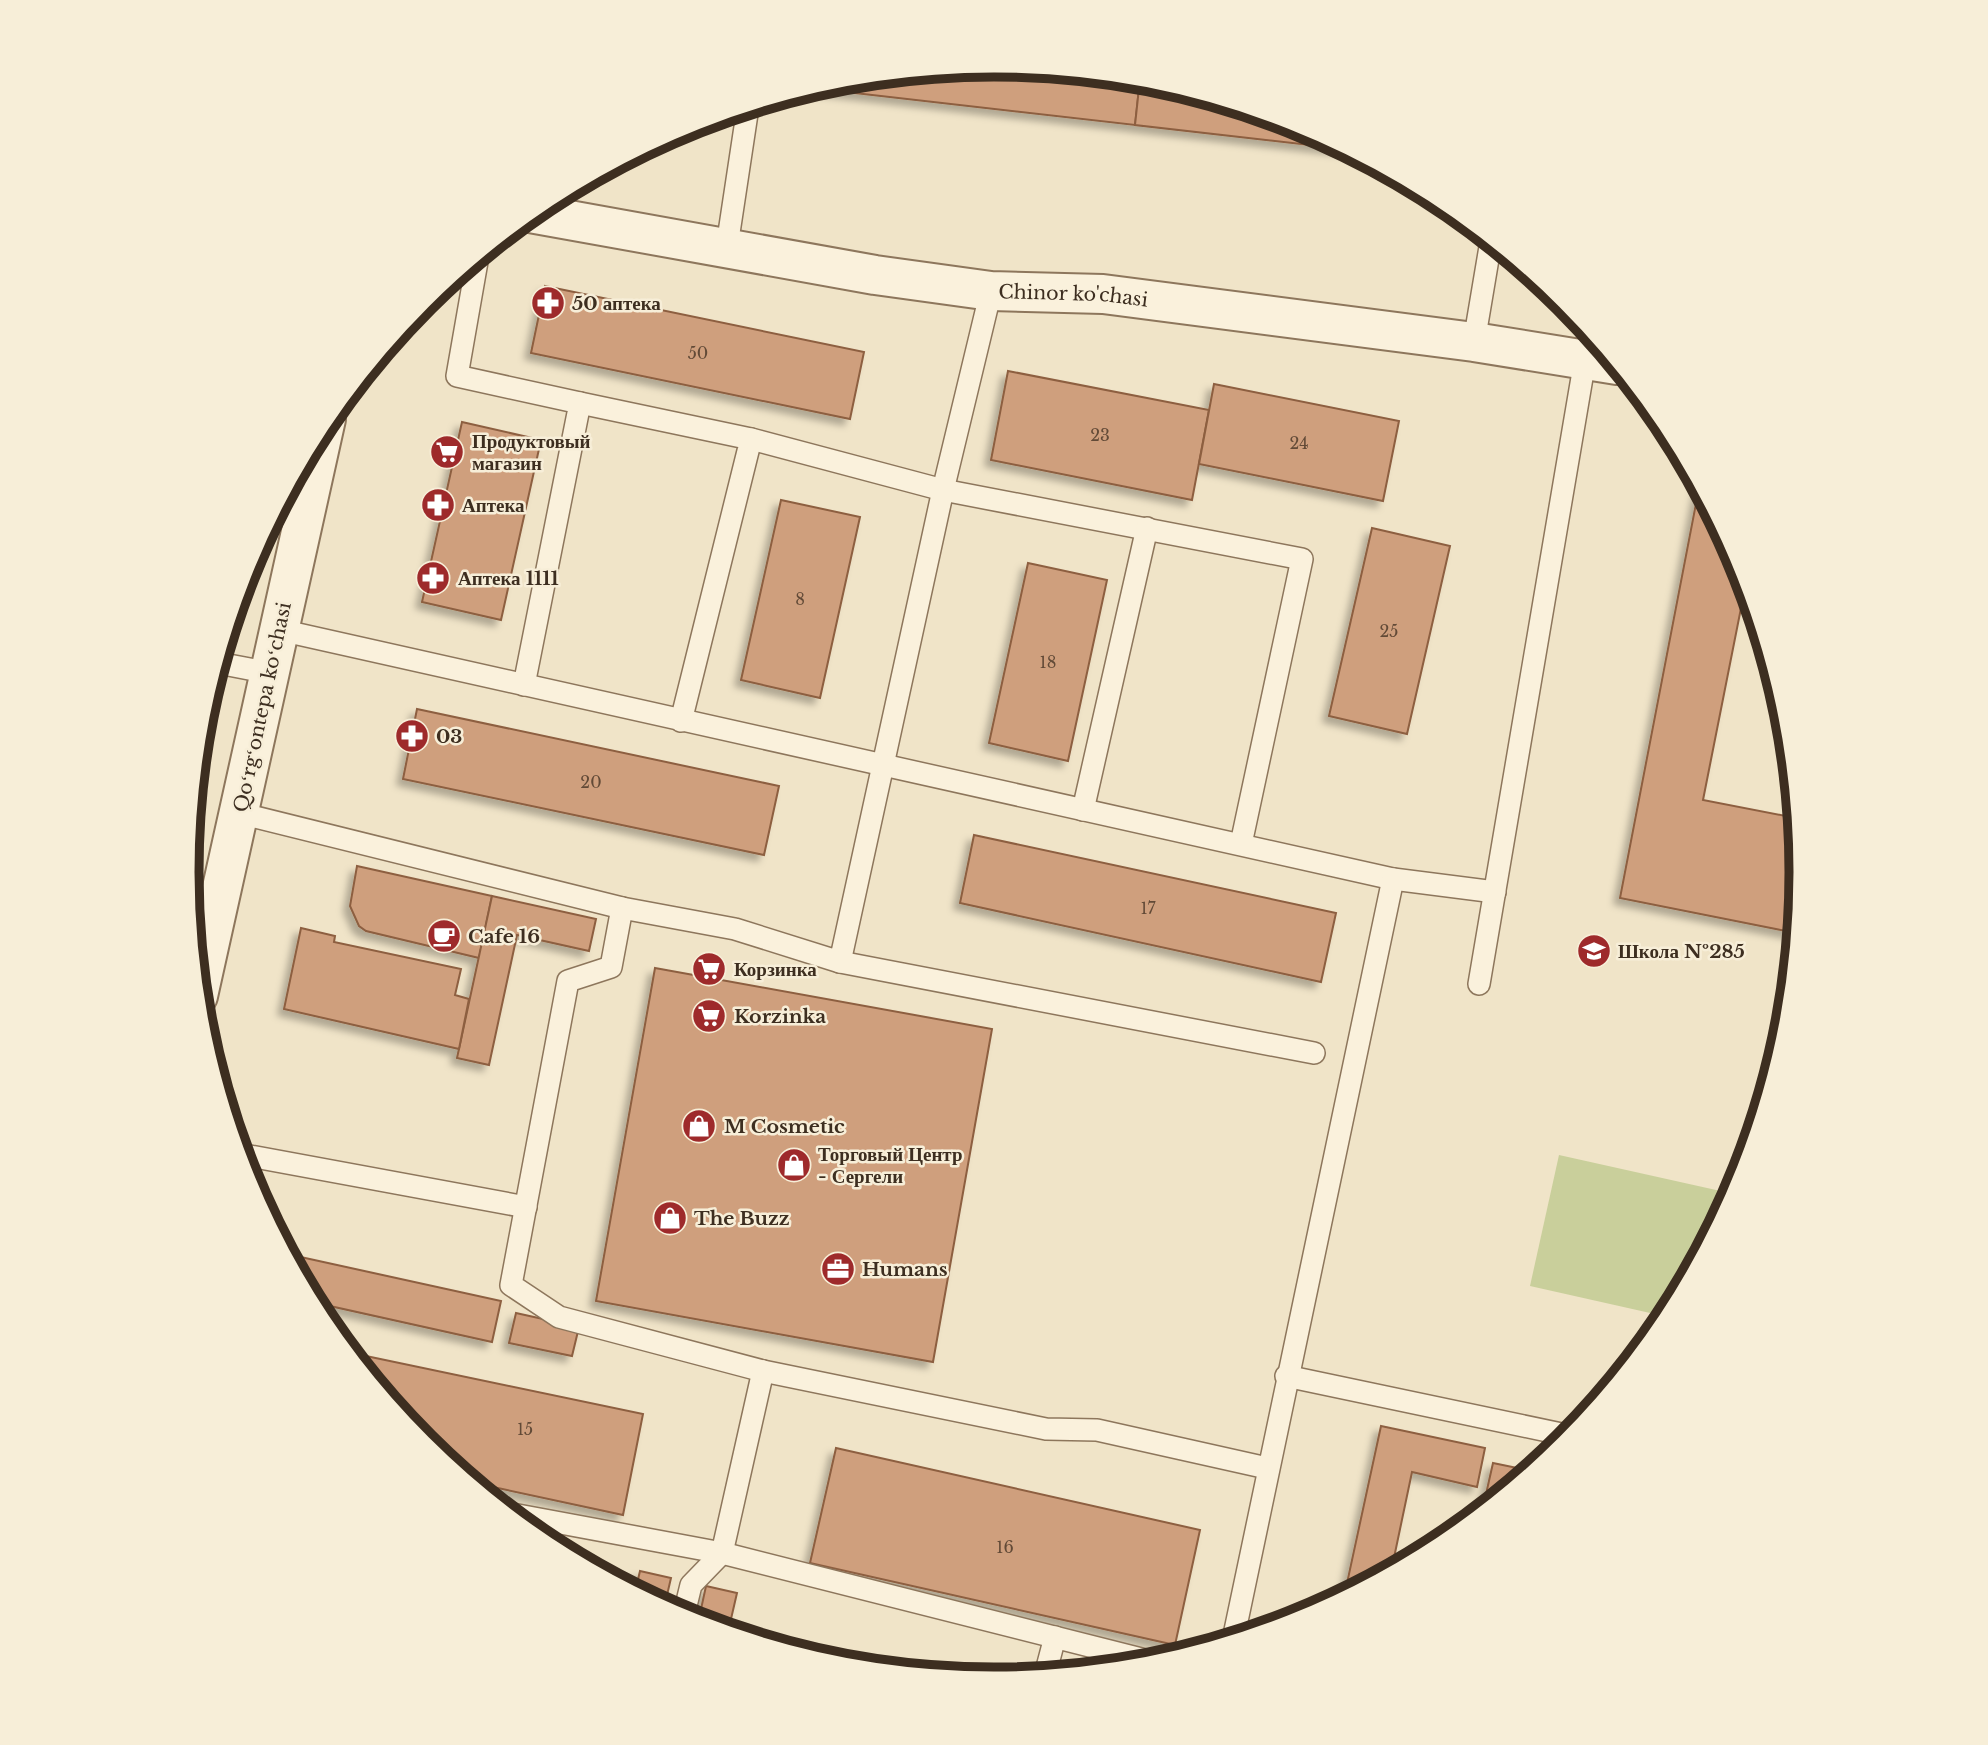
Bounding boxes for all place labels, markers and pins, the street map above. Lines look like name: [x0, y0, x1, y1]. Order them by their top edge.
pharmacy icon: 50 аптека: [529, 284, 567, 322]
place label: 50 аптека: [572, 292, 661, 315]
place label: Продуктовый магазин: [472, 430, 591, 475]
supermarket icon: Продуктовый магазин: [428, 433, 466, 471]
pharmacy icon: Аптека: [419, 486, 457, 524]
place label: Аптека: [462, 494, 525, 517]
pharmacy icon: Аптека 1111: [414, 559, 452, 597]
place label: Аптека 1111: [458, 567, 559, 590]
pharmacy icon: 03: [393, 717, 431, 755]
place label: 03: [436, 725, 462, 748]
cafe icon: Cafe 16: [425, 917, 463, 955]
place label: Cafe 16: [468, 925, 540, 948]
school or university icon: Школа №285: [1575, 932, 1613, 970]
place label: Школа №285: [1618, 940, 1745, 963]
supermarket icon: Корзинка: [690, 950, 728, 988]
place label: Корзинка: [734, 958, 817, 981]
supermarket icon: Korzinka: [690, 997, 728, 1035]
place label: Korzinka: [734, 1005, 826, 1028]
shop icon: M Cosmetic: [680, 1107, 718, 1145]
place label: M Cosmetic: [724, 1115, 845, 1138]
place label: Торговый Центр - Сергели: [818, 1143, 962, 1188]
shop icon: Торговый Центр - Сергели: [775, 1146, 813, 1184]
shop icon: The Buzz: [651, 1199, 689, 1237]
place label: The Buzz: [694, 1207, 790, 1230]
office icon: Humans: [819, 1250, 857, 1288]
place label: Humans: [862, 1258, 948, 1281]

